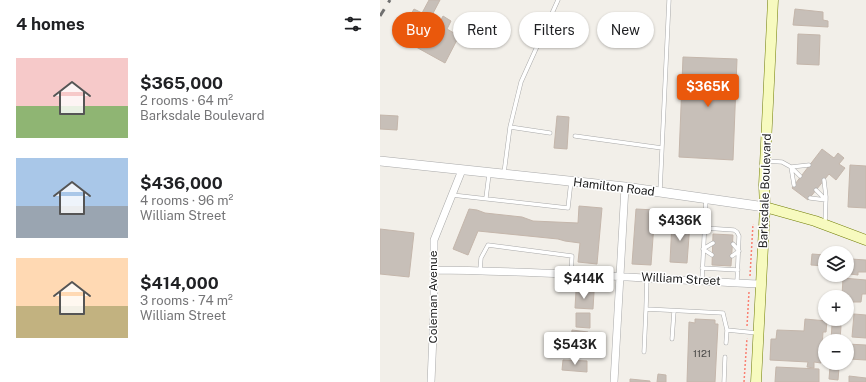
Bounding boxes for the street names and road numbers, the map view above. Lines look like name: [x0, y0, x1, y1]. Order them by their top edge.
street label: Barksdale Boulevard: [756, 133, 774, 249]
street label: Hamilton Road: [572, 175, 656, 199]
street label: Coleman Avenue: [426, 250, 440, 344]
street label: William Street: [641, 270, 721, 288]

